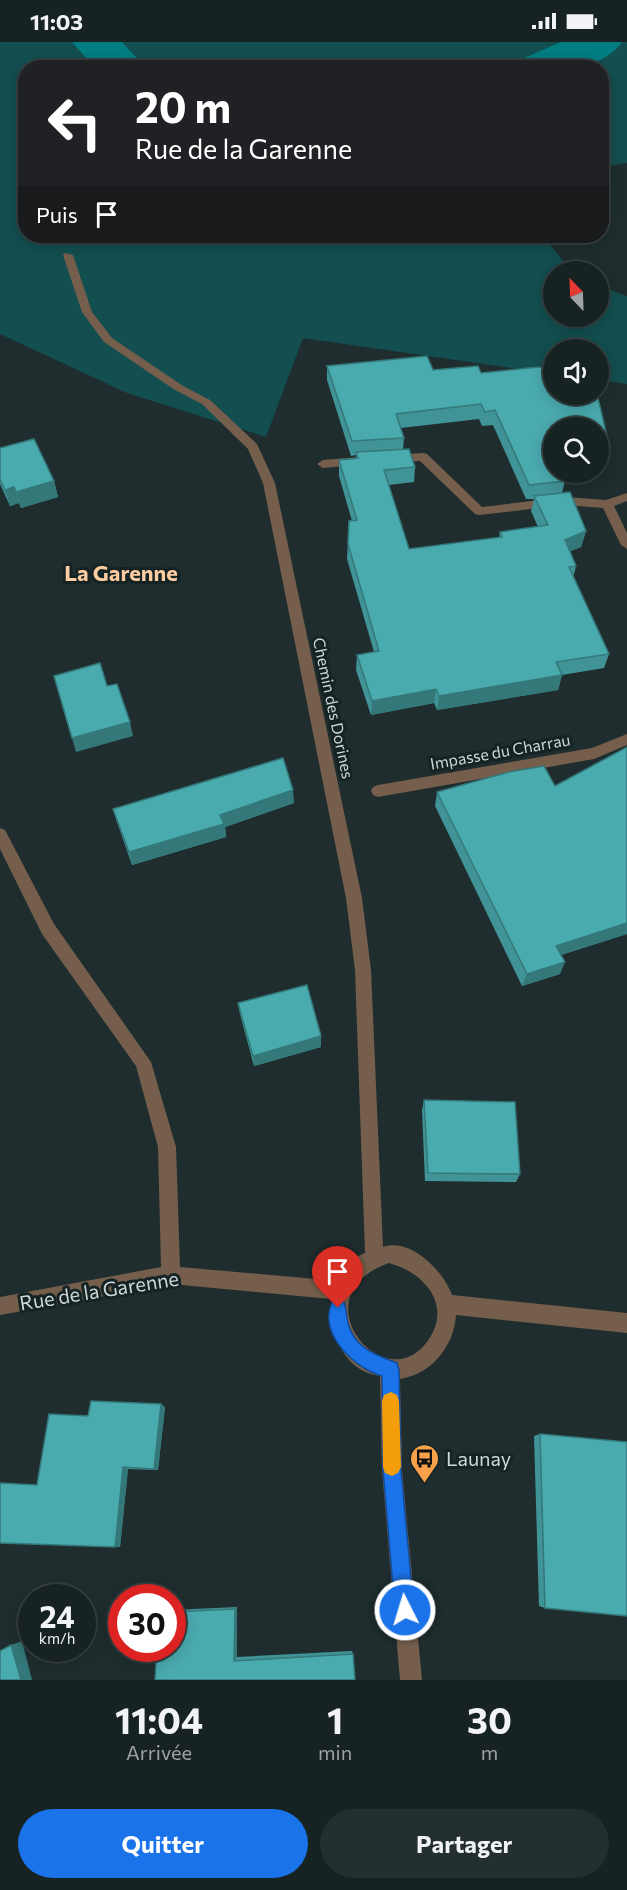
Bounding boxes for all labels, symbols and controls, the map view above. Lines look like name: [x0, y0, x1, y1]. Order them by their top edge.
text: 11:03: [30, 8, 83, 35]
text: 20 m: [135, 80, 231, 132]
icon: left: [36, 84, 114, 162]
text: Rue de la Garenne: [135, 132, 352, 165]
icon: arrive: [90, 198, 123, 231]
text: Puis: [36, 201, 78, 228]
north arrow: [543, 261, 609, 327]
map controls: [543, 261, 609, 483]
button: sound: [543, 339, 609, 405]
button: search: [543, 417, 609, 483]
district label: La Garenne: [64, 559, 178, 586]
street label: Chemin des Dorines: [310, 636, 358, 780]
street label: Impasse du Charrau: [428, 729, 572, 773]
pin: [312, 1246, 363, 1308]
icon: arrive: [321, 1255, 354, 1288]
street label: Rue de la Garenne: [18, 1266, 180, 1314]
bus stop icon: Launay: [409, 1442, 441, 1484]
place label: Launay: [446, 1446, 511, 1470]
position arrow: [373, 1578, 437, 1642]
speed limit sign: 30: [108, 1584, 186, 1662]
text: 24: [39, 1597, 75, 1634]
text: km/h: [39, 1629, 75, 1647]
text: 11:04: [115, 1697, 203, 1741]
text: 1: [327, 1697, 343, 1741]
text: 30: [467, 1697, 512, 1741]
text: Arrivée: [126, 1740, 192, 1764]
text: min: [318, 1740, 352, 1764]
text: m: [481, 1740, 498, 1764]
button: Quitter: [18, 1809, 308, 1878]
button: Partager: [320, 1809, 609, 1878]

